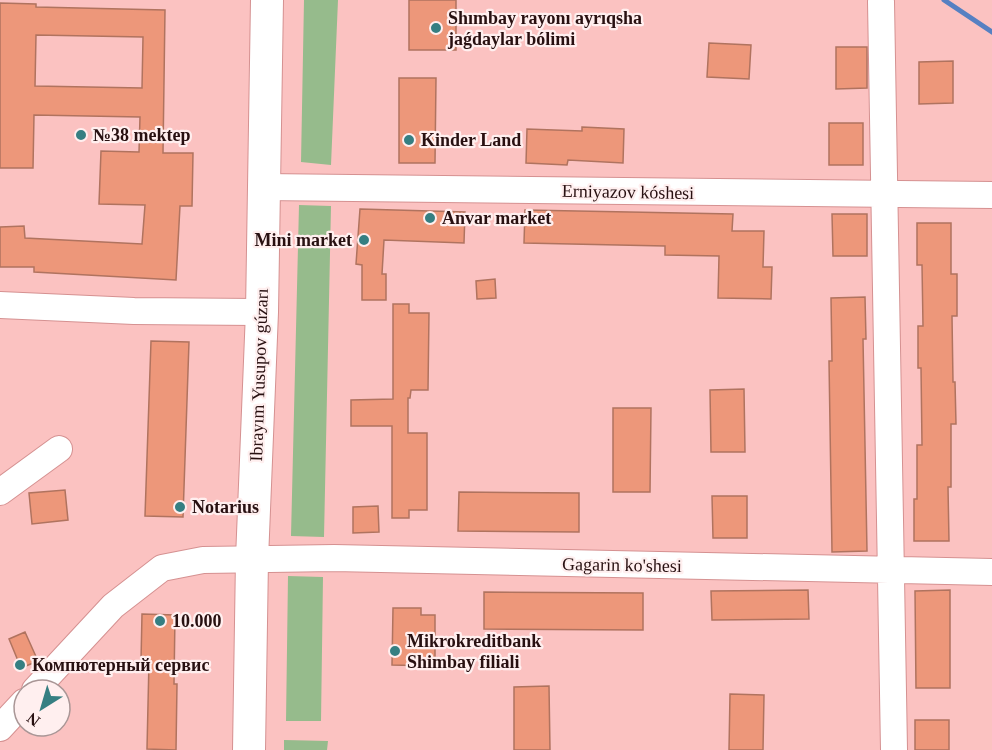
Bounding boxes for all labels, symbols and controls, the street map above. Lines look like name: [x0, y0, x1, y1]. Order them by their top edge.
place label: Shımbay rayonı ayrıqsha jaǵdaylar bólimi: [447, 8, 642, 49]
marker: Shımbay rayonı ayrıqsha jaǵdaylar bólimi: [429, 21, 443, 35]
place label: №38 mektep: [93, 125, 191, 145]
marker: №38 mektep: [74, 128, 88, 142]
place label: Kinder Land: [421, 130, 521, 150]
marker: Kinder Land: [402, 133, 416, 147]
street label: Erniyazov kóshesi: [562, 181, 694, 203]
place label: Anvar market: [442, 208, 551, 228]
marker: Anvar market: [423, 211, 437, 225]
place label: Mini market: [255, 230, 352, 250]
marker: Mini market: [357, 233, 371, 247]
street label: Ibrayım Yusupov gúzarı: [246, 288, 272, 462]
place label: Notarius: [192, 497, 259, 517]
marker: Notarius: [173, 500, 187, 514]
street label: Gagarin ko'shesi: [562, 554, 682, 576]
place label: 10.000: [172, 611, 222, 631]
marker: 10.000: [153, 614, 167, 628]
place label: Mikrokreditbank Shimbay filiali: [407, 631, 541, 672]
marker: Mikrokreditbank Shimbay filiali: [388, 644, 402, 658]
place label: Компютерный сервис: [32, 655, 209, 675]
marker: Компютерный сервис: [13, 658, 27, 672]
north arrow: [12, 678, 72, 738]
text: N: [23, 709, 43, 730]

